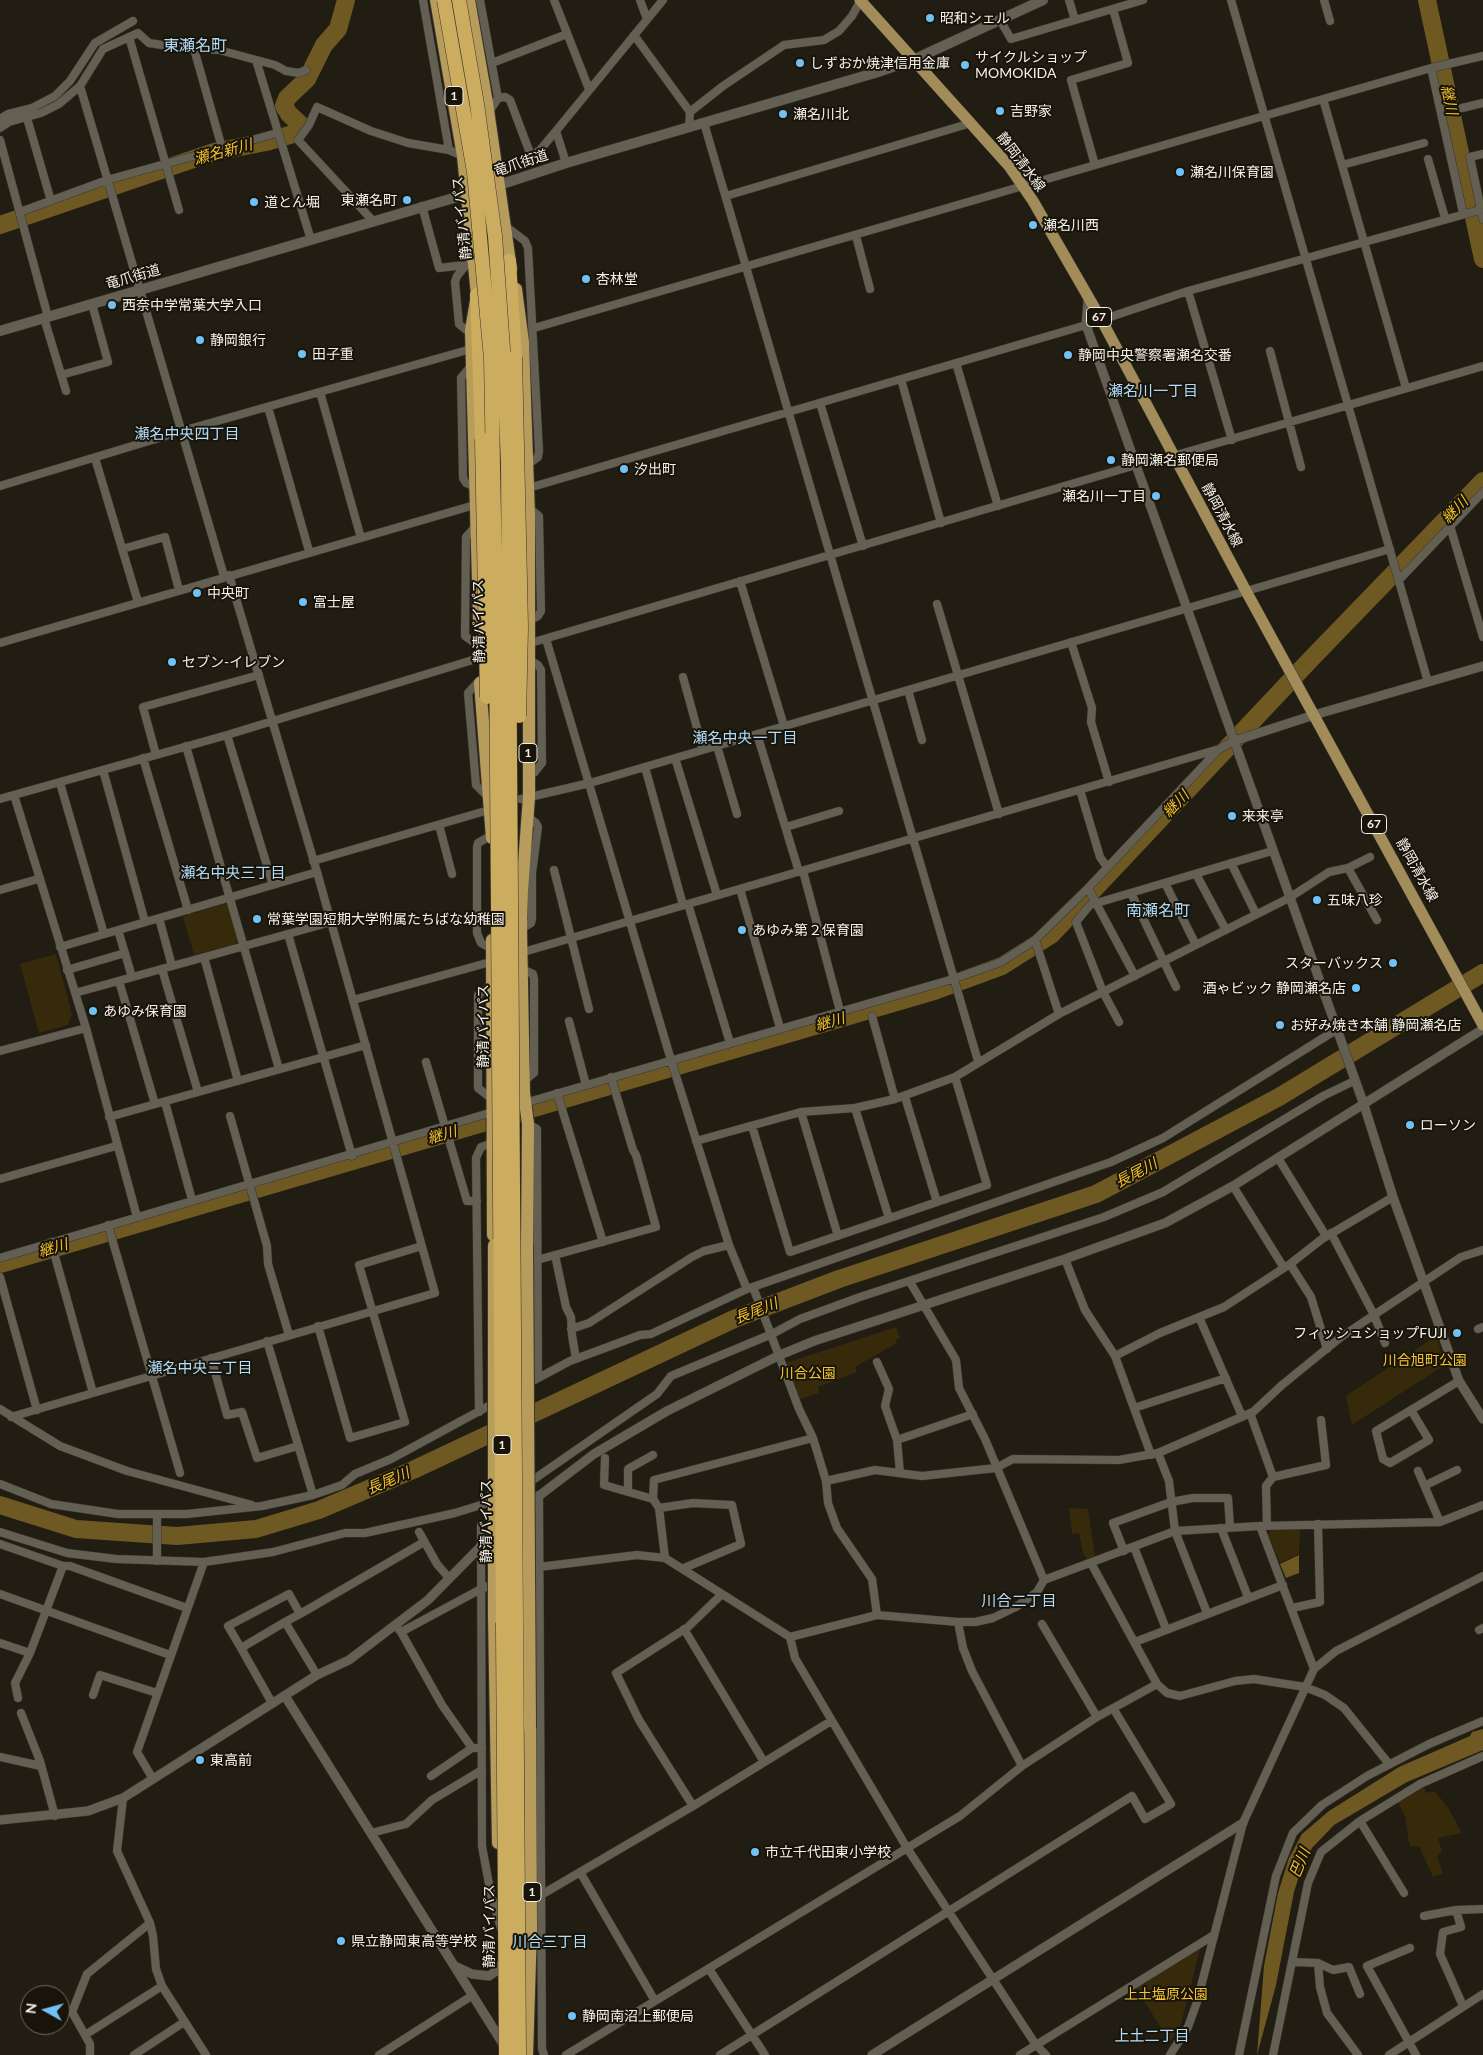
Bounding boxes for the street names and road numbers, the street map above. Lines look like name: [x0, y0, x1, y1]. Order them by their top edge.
road number: 1: [445, 86, 463, 105]
street label: 静岡清水線: [993, 129, 1049, 195]
street label: 竜爪街道: [492, 146, 550, 180]
street label: 静清バイパス: [449, 175, 475, 261]
street label: 竜爪街道: [104, 261, 162, 293]
road number: 67: [1086, 308, 1112, 326]
street label: 静岡清水線: [1198, 480, 1246, 550]
street label: 静清バイパス: [470, 579, 488, 663]
road number: 1: [519, 744, 537, 762]
road number: 67: [1362, 814, 1386, 834]
street label: 静岡清水線: [1393, 835, 1441, 905]
street label: 静清バイパス: [475, 984, 491, 1068]
road number: 1: [493, 1436, 511, 1454]
street label: 静清バイパス: [478, 1479, 494, 1563]
road number: 1: [523, 1882, 541, 1901]
street label: 静清バイパス: [481, 1884, 497, 1968]

